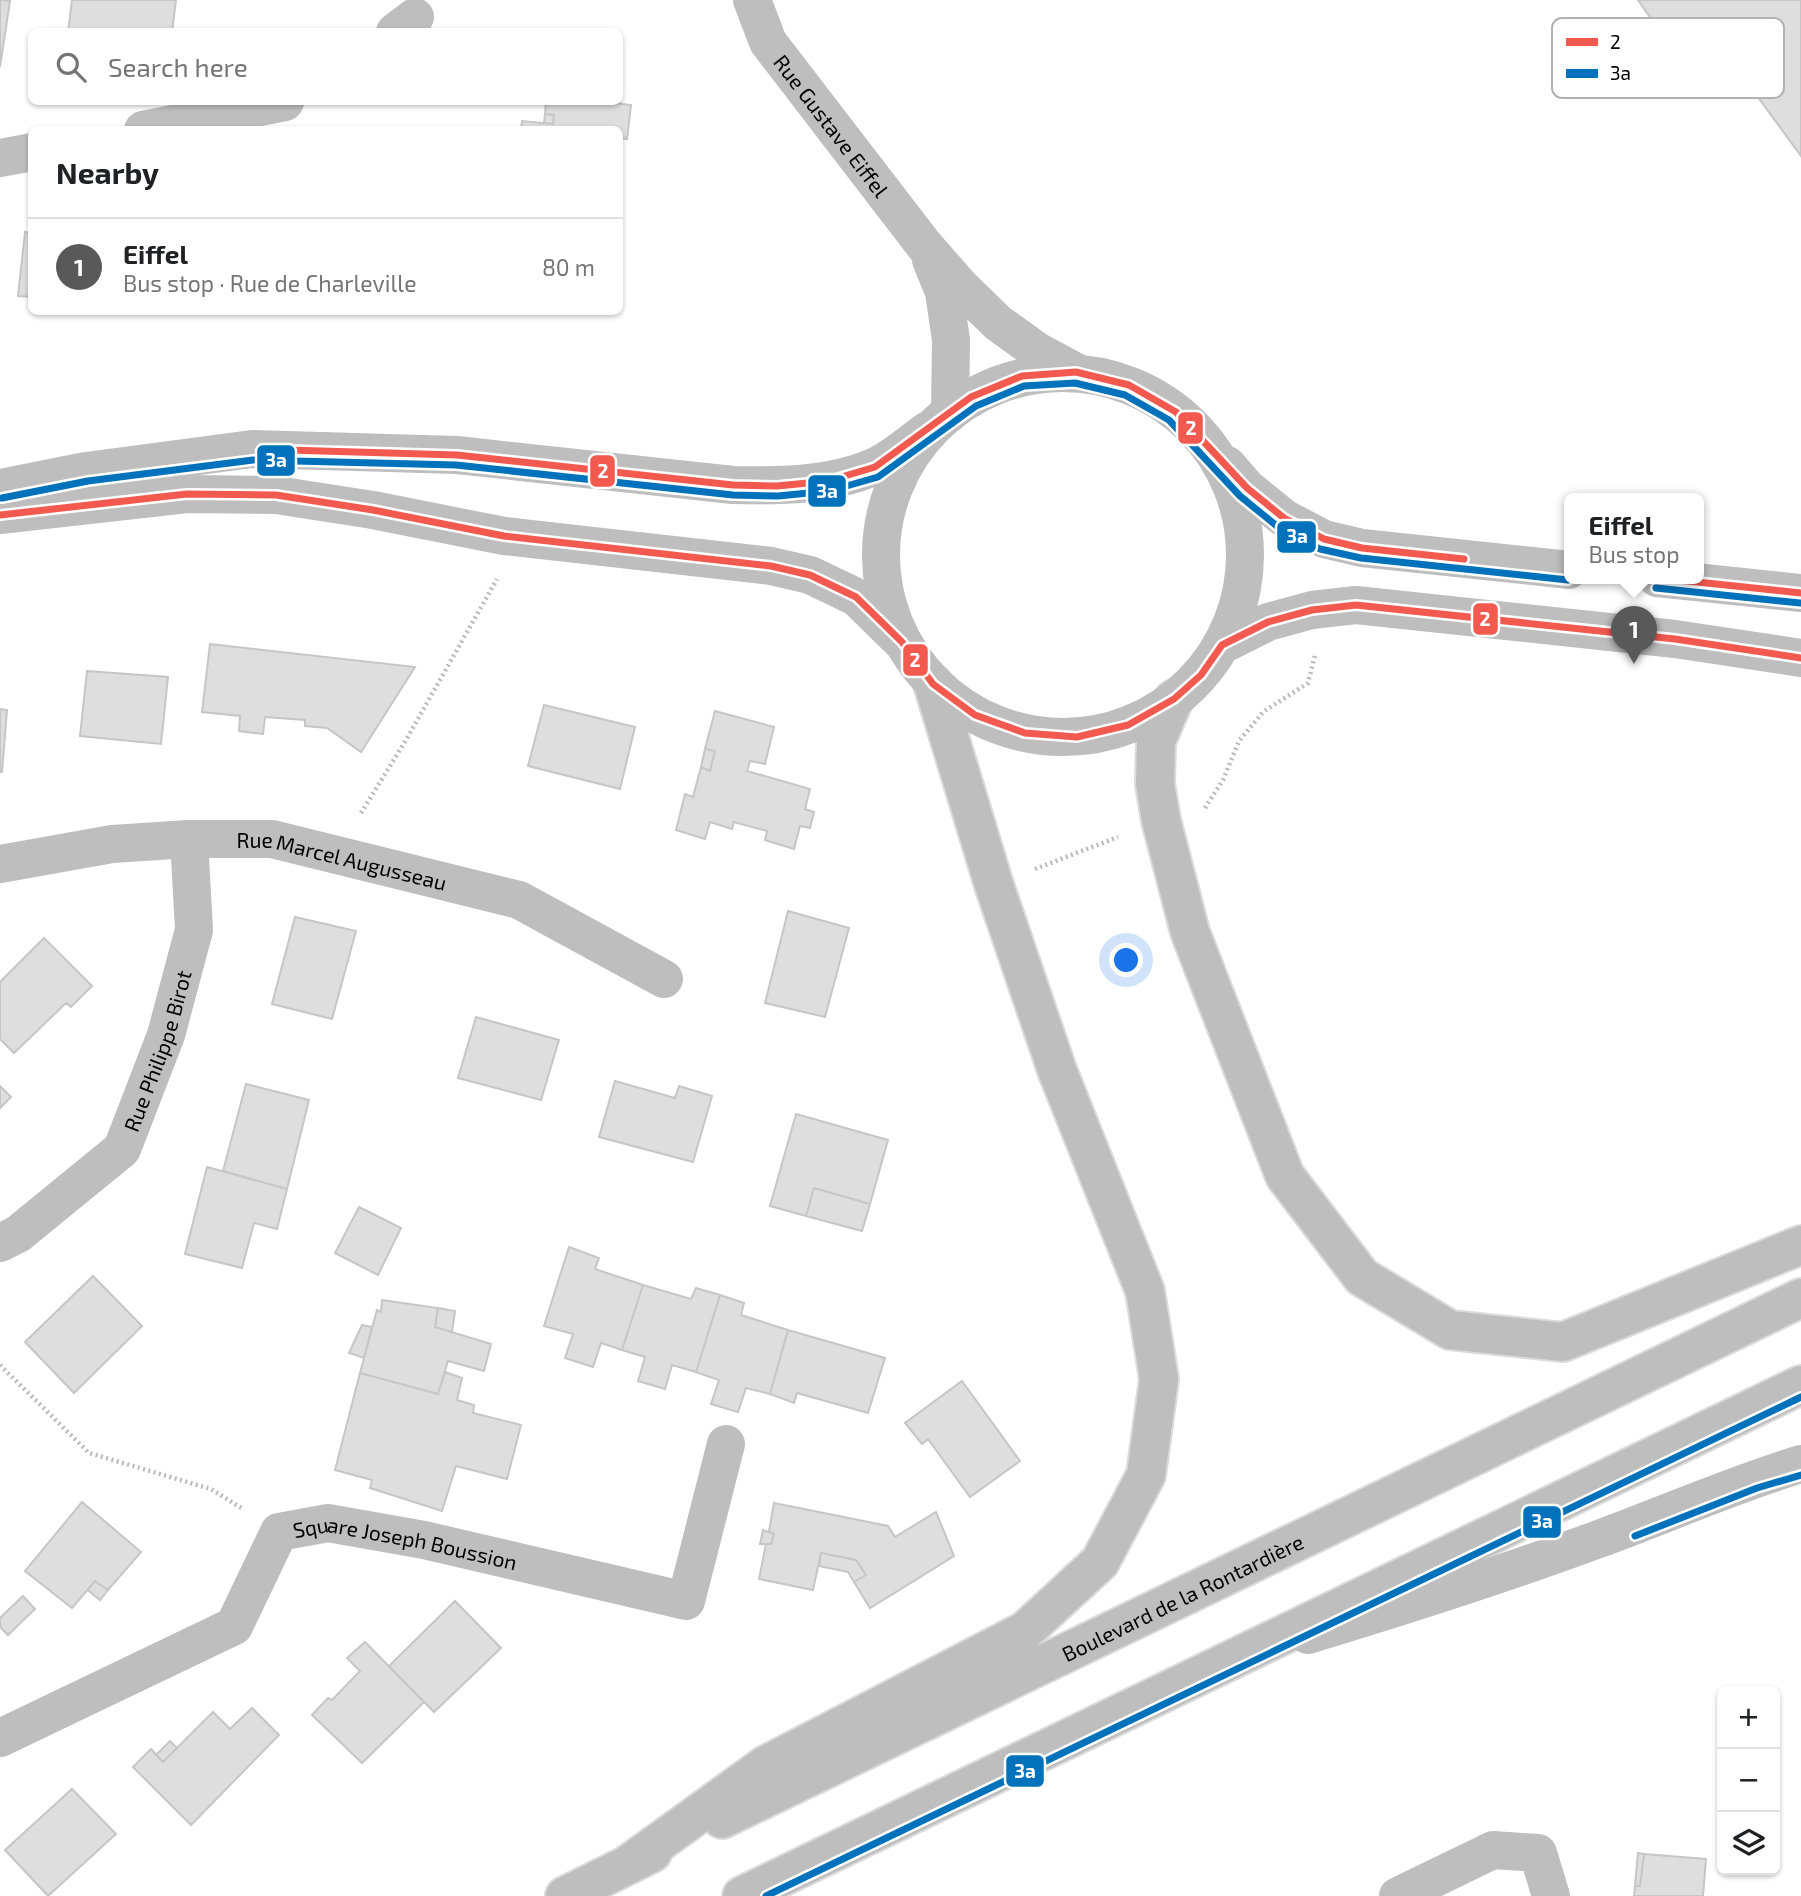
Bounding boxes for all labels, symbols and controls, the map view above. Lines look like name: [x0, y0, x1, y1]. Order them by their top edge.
legend: [1552, 18, 1784, 98]
search box: [28, 28, 623, 105]
text: 2: [1610, 30, 1621, 53]
icon: search: [52, 48, 90, 86]
street label: Rue Gustave Eiffel: [770, 49, 895, 202]
text: Search here: [108, 51, 248, 82]
text: 3a: [1610, 61, 1631, 84]
text: Nearby: [56, 154, 159, 190]
text: Eiffel: [123, 238, 188, 269]
text: 1: [74, 253, 84, 281]
text: 80 m: [542, 253, 595, 281]
text: Bus stop · Rue de Charleville: [123, 269, 417, 297]
line badge: 2: [1177, 411, 1204, 445]
text: 2: [1185, 416, 1197, 439]
line badge: 3a: [256, 444, 296, 477]
text: 3a: [265, 448, 287, 471]
line badge: 2: [589, 454, 616, 488]
text: 2: [597, 459, 609, 482]
line badge: 3a: [807, 474, 847, 508]
text: 3a: [816, 479, 838, 502]
popup: [1564, 493, 1704, 584]
text: Eiffel: [1588, 509, 1653, 540]
line badge: 3a: [1276, 520, 1317, 554]
text: 3a: [1286, 524, 1308, 547]
text: Bus stop: [1588, 540, 1680, 568]
line badge: 2: [1472, 602, 1499, 636]
pin: 1: [1611, 606, 1657, 664]
text: 2: [1479, 607, 1491, 630]
line badge: 2: [902, 643, 929, 677]
text: 2: [909, 648, 921, 671]
street label: Rue Marcel Augusseau: [236, 827, 449, 894]
your location: [1109, 943, 1143, 977]
street label: Rue Philippe Birot: [118, 967, 195, 1135]
line badge: 3a: [1522, 1505, 1562, 1539]
text: 3a: [1531, 1509, 1553, 1532]
street label: Square Joseph Boussion: [290, 1511, 520, 1574]
street label: Boulevard de la Rontardière: [1057, 1528, 1307, 1666]
map controls: [1717, 1686, 1780, 1875]
button: +: [1717, 1686, 1780, 1749]
button: −: [1717, 1749, 1780, 1812]
line badge: 3a: [1005, 1754, 1045, 1788]
text: 3a: [1014, 1759, 1036, 1782]
button: layers: [1717, 1812, 1780, 1875]

